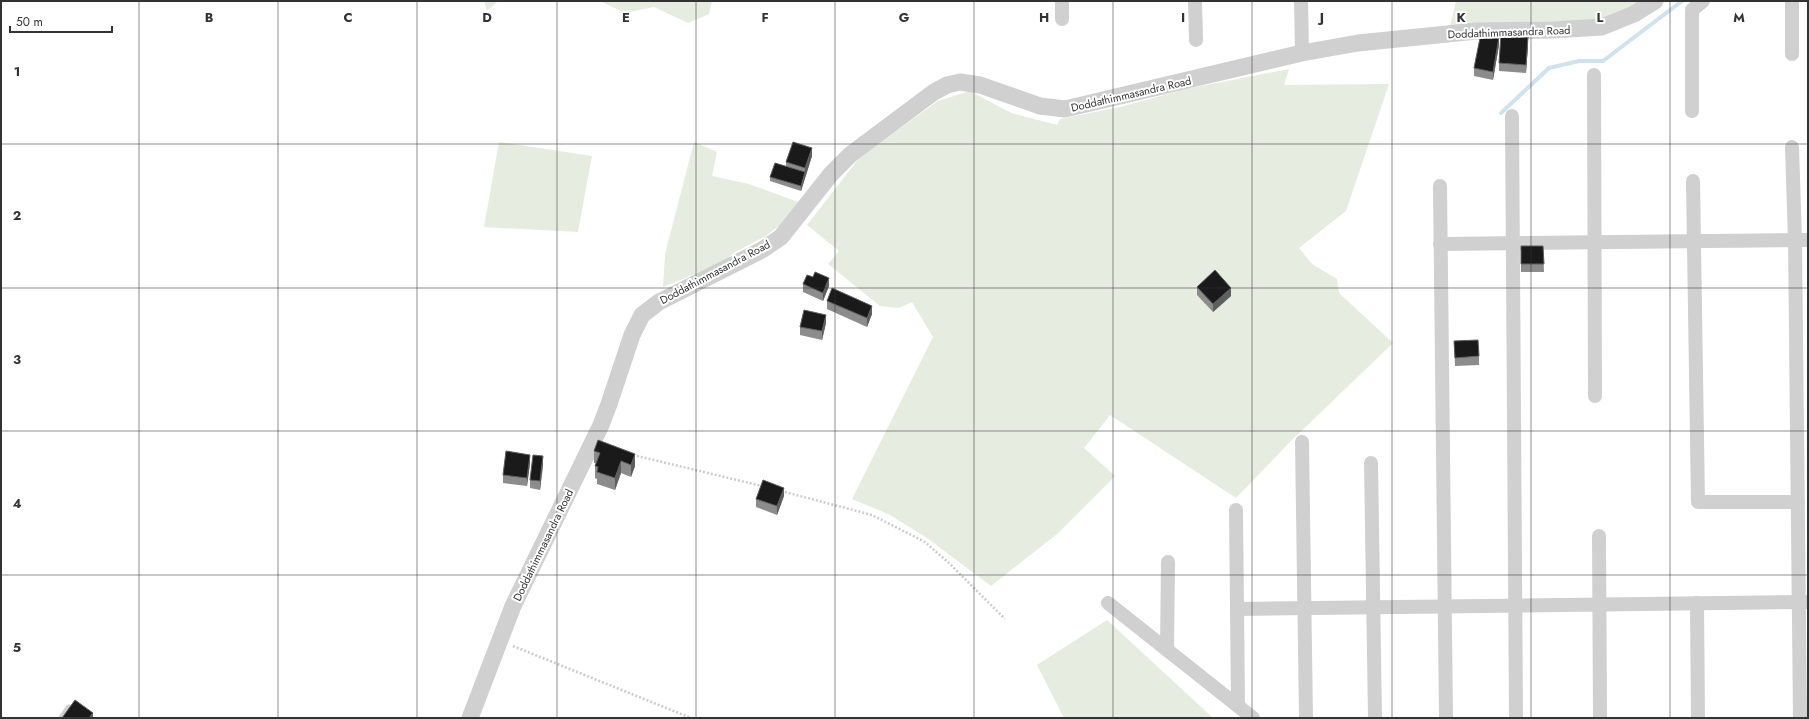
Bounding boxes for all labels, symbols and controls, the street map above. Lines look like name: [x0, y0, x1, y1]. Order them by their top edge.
scale bar: [10, 8, 112, 34]
text: B: [205, 8, 214, 27]
text: C: [343, 8, 353, 27]
text: D: [482, 8, 492, 27]
text: E: [622, 8, 630, 27]
text: F: [761, 8, 769, 27]
text: G: [899, 8, 910, 27]
text: H: [1039, 8, 1049, 27]
text: I: [1181, 8, 1185, 27]
text: J: [1317, 8, 1324, 27]
text: K: [1456, 8, 1466, 27]
text: L: [1597, 8, 1604, 27]
text: M: [1733, 8, 1745, 27]
text: 50 m: [16, 13, 43, 31]
street label: Doddathimmasandra Road: [1447, 22, 1571, 42]
text: 1: [14, 62, 20, 81]
street label: Doddathimmasandra Road: [1069, 72, 1193, 116]
text: 2: [13, 206, 21, 225]
street label: Doddathimmasandra Road: [657, 236, 773, 308]
text: 3: [13, 350, 21, 369]
street label: Doddathimmasandra Road: [509, 486, 577, 604]
text: 4: [12, 494, 22, 513]
text: 5: [13, 638, 21, 657]

